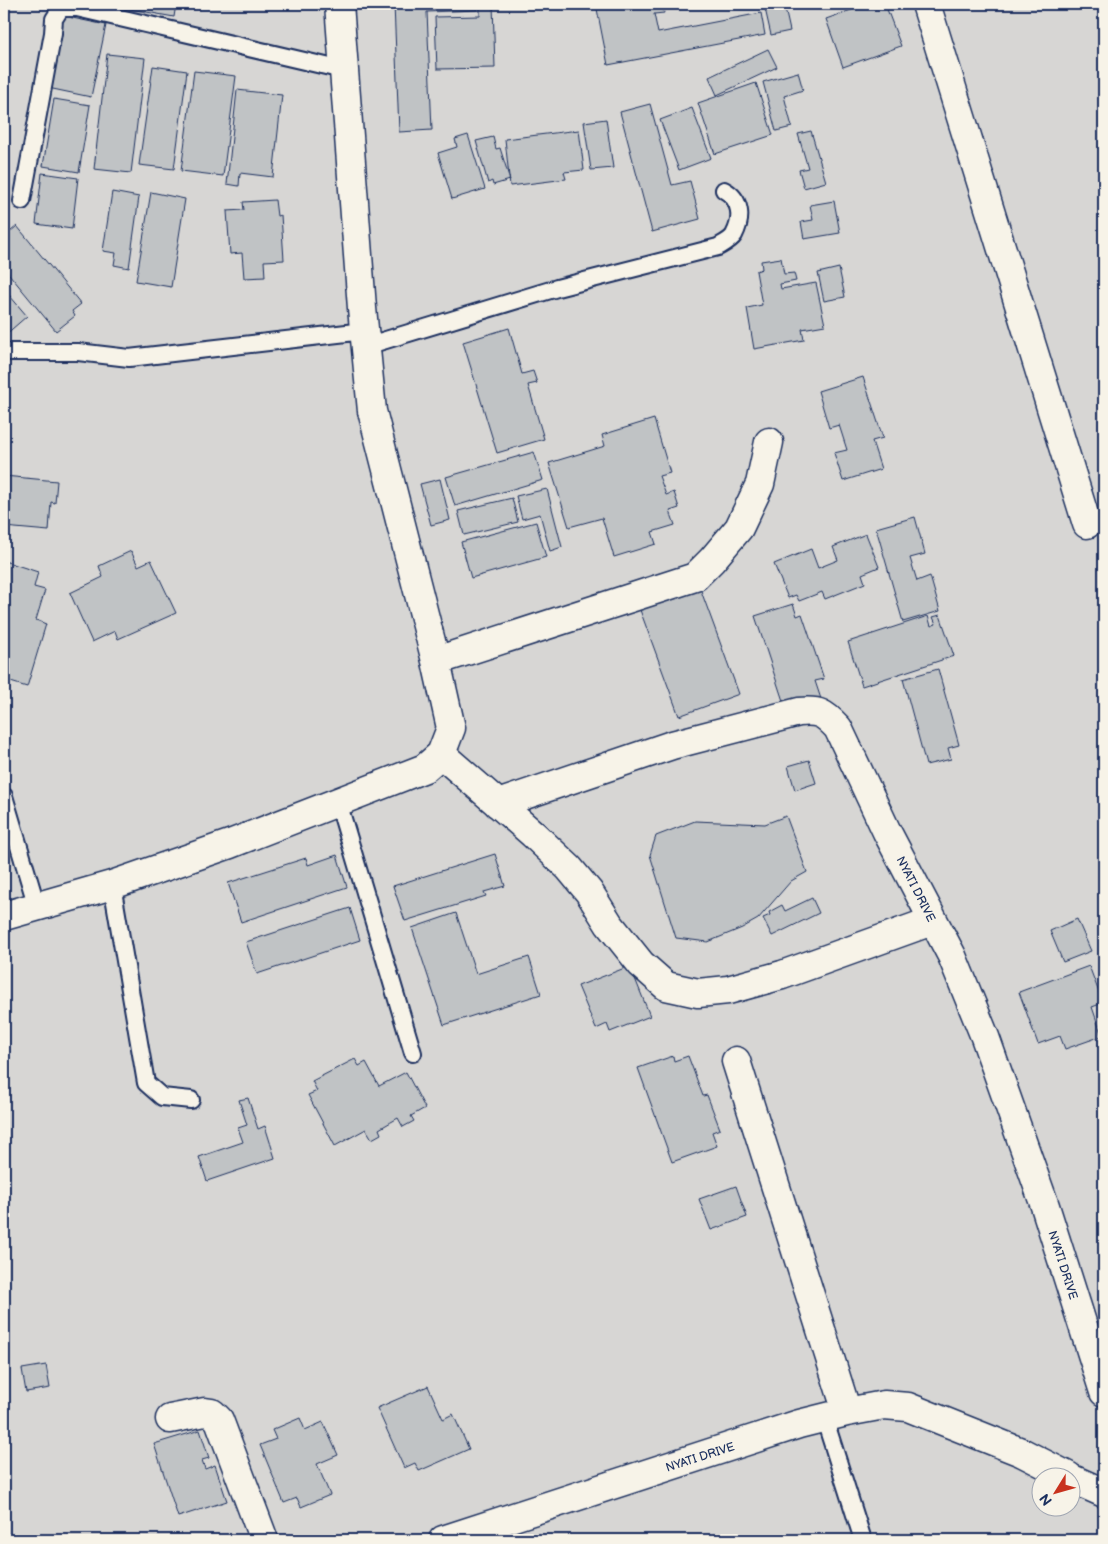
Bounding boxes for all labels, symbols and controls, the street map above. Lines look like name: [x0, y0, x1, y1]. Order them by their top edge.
street label: NYATI DRIVE: [893, 854, 939, 925]
street label: NYATI DRIVE: [1044, 1229, 1081, 1302]
street label: NYATI DRIVE: [664, 1439, 737, 1476]
north arrow: [1030, 1466, 1080, 1516]
text: N: [1036, 1490, 1056, 1509]

